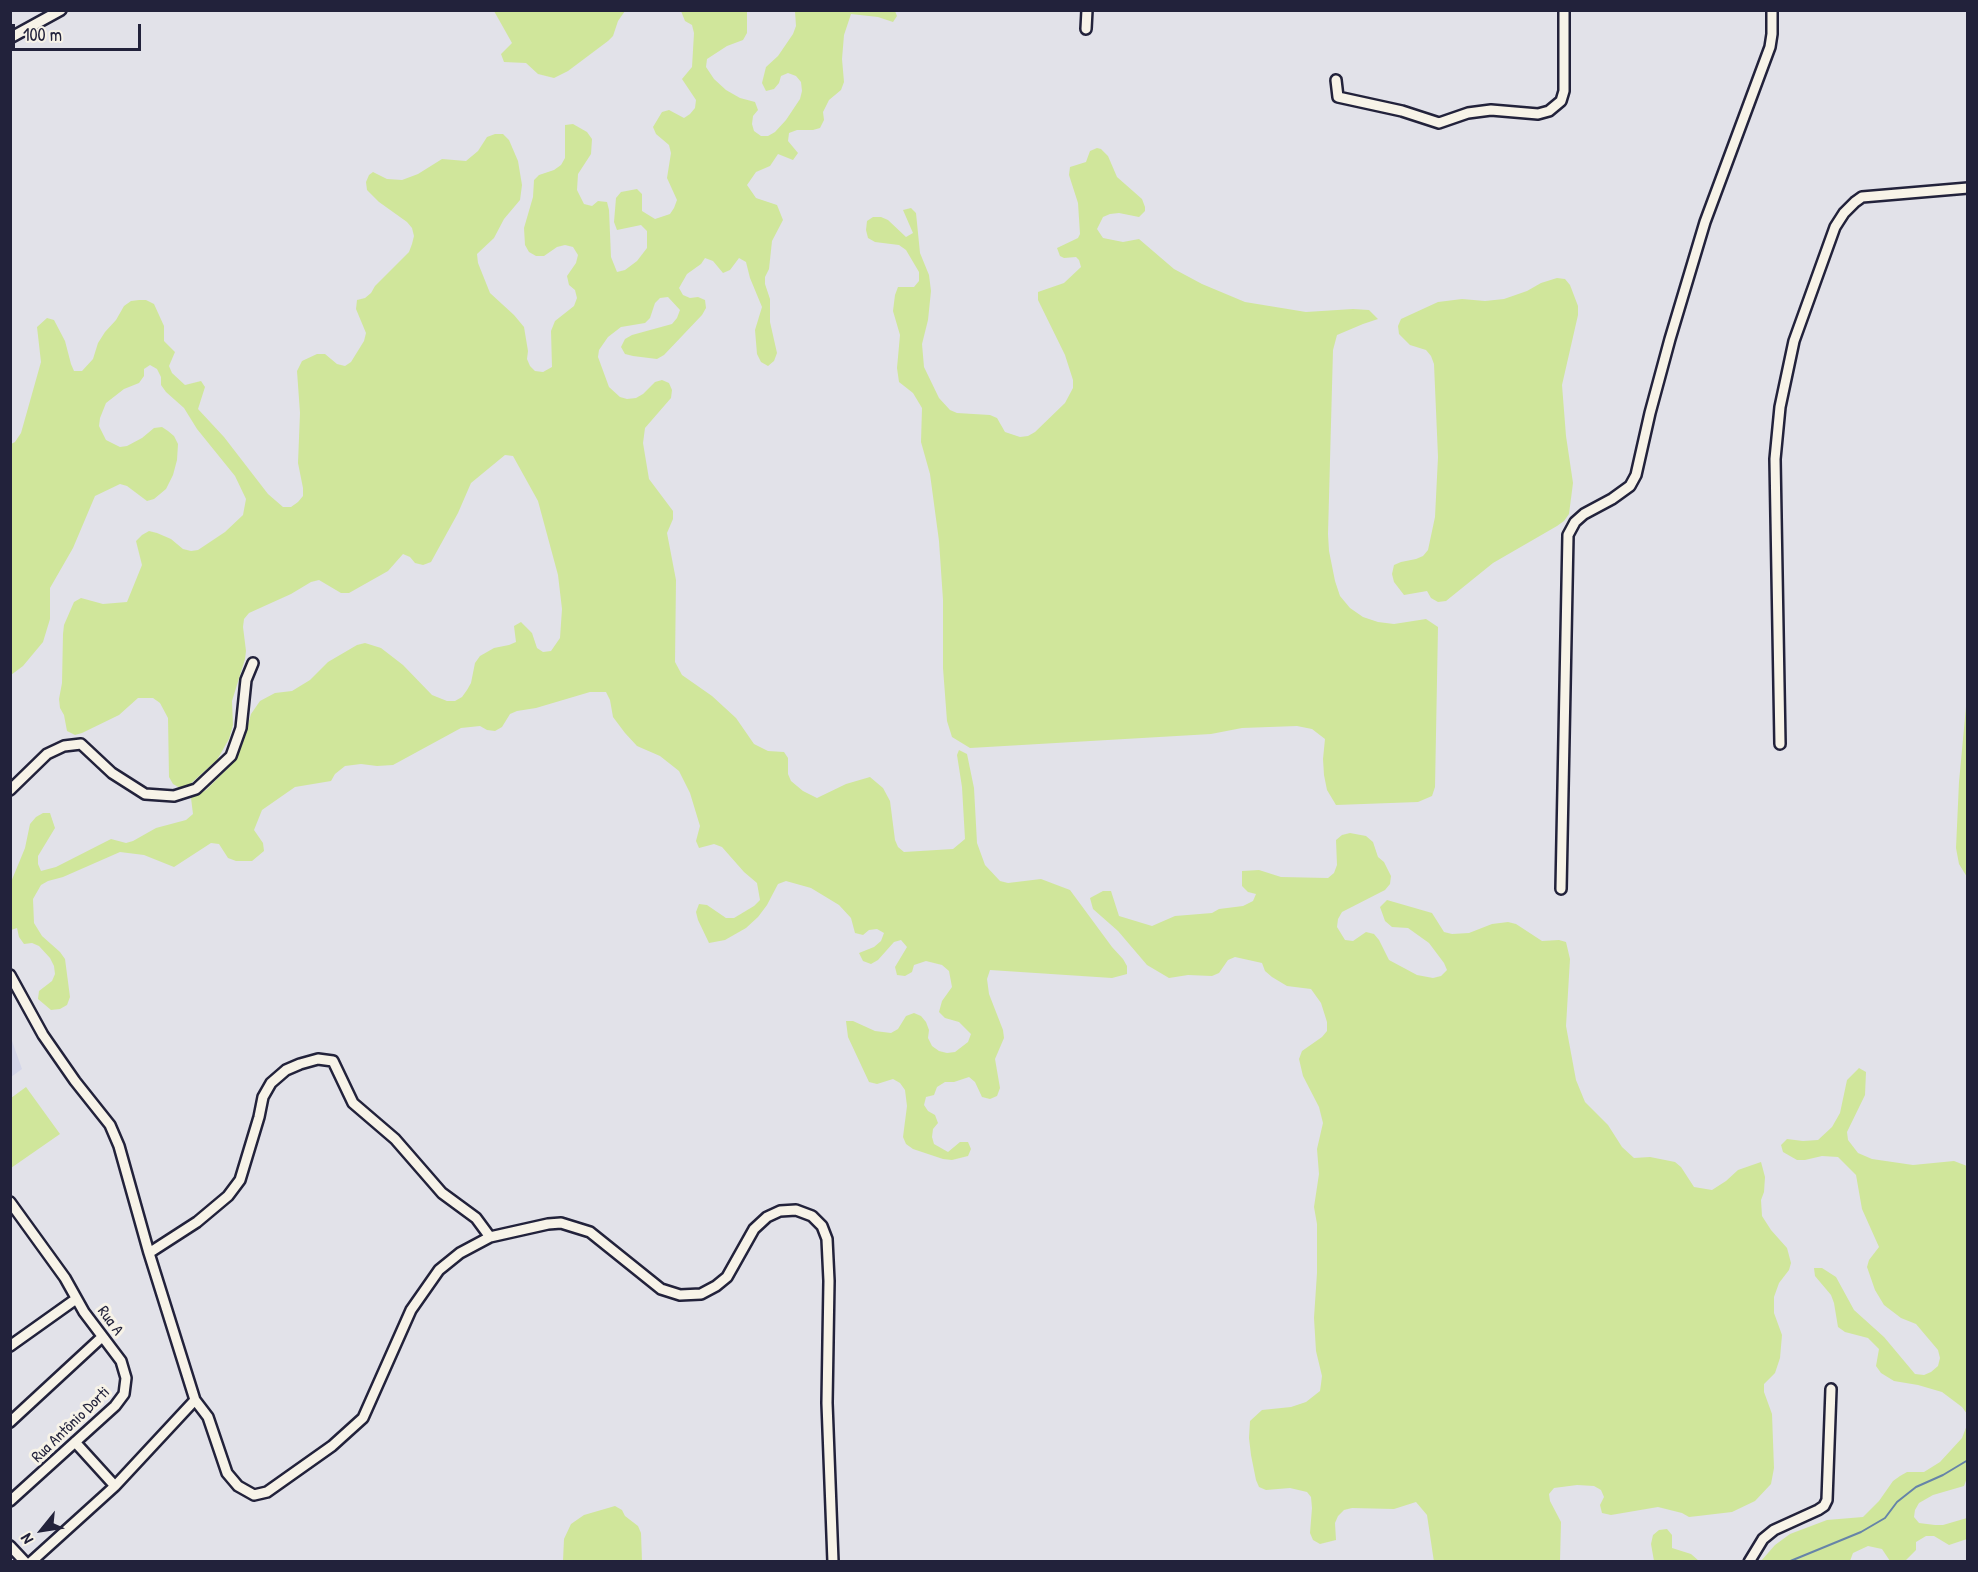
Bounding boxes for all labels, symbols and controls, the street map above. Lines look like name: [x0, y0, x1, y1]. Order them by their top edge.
scale bar: [15, 12, 144, 50]
text: 100 m: [23, 22, 62, 47]
street label: Rua A: [93, 1303, 127, 1339]
street label: Rua Antônio Dorti: [28, 1383, 114, 1467]
north arrow: [12, 1500, 72, 1560]
text: N: [15, 1530, 38, 1548]

